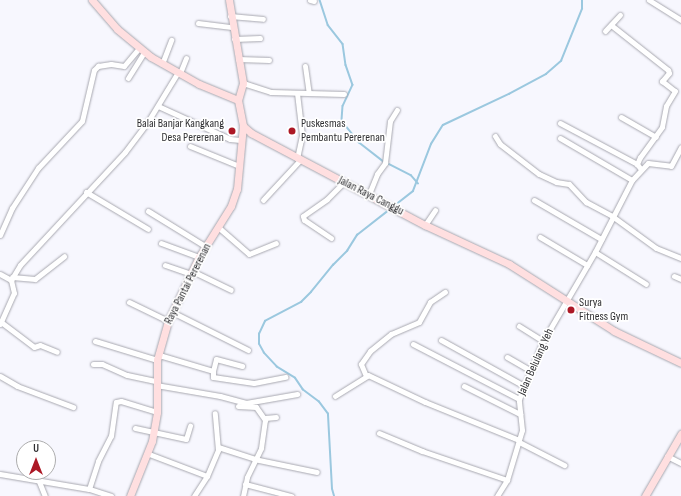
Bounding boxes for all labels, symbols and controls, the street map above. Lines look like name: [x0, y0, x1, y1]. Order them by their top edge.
place label: Balai Banjar Kangkang Desa Pererenan: [137, 117, 224, 145]
place label: Puskesmas Pembantu Pererenan: [301, 117, 385, 145]
marker: Puskesmas Pembantu Pererenan: [286, 125, 298, 137]
marker: Balai Banjar Kangkang Desa Pererenan: [227, 126, 237, 136]
street label: Jalan Raya Canggu: [336, 173, 406, 219]
street label: Raya Pantai Pererenan: [161, 241, 215, 327]
place label: Surya Fitness Gym: [579, 296, 628, 324]
marker: Surya Fitness Gym: [566, 305, 576, 315]
street label: Jalan Belulang Yeh: [515, 326, 557, 398]
north arrow: [16, 440, 56, 480]
text: U: [33, 442, 39, 455]

